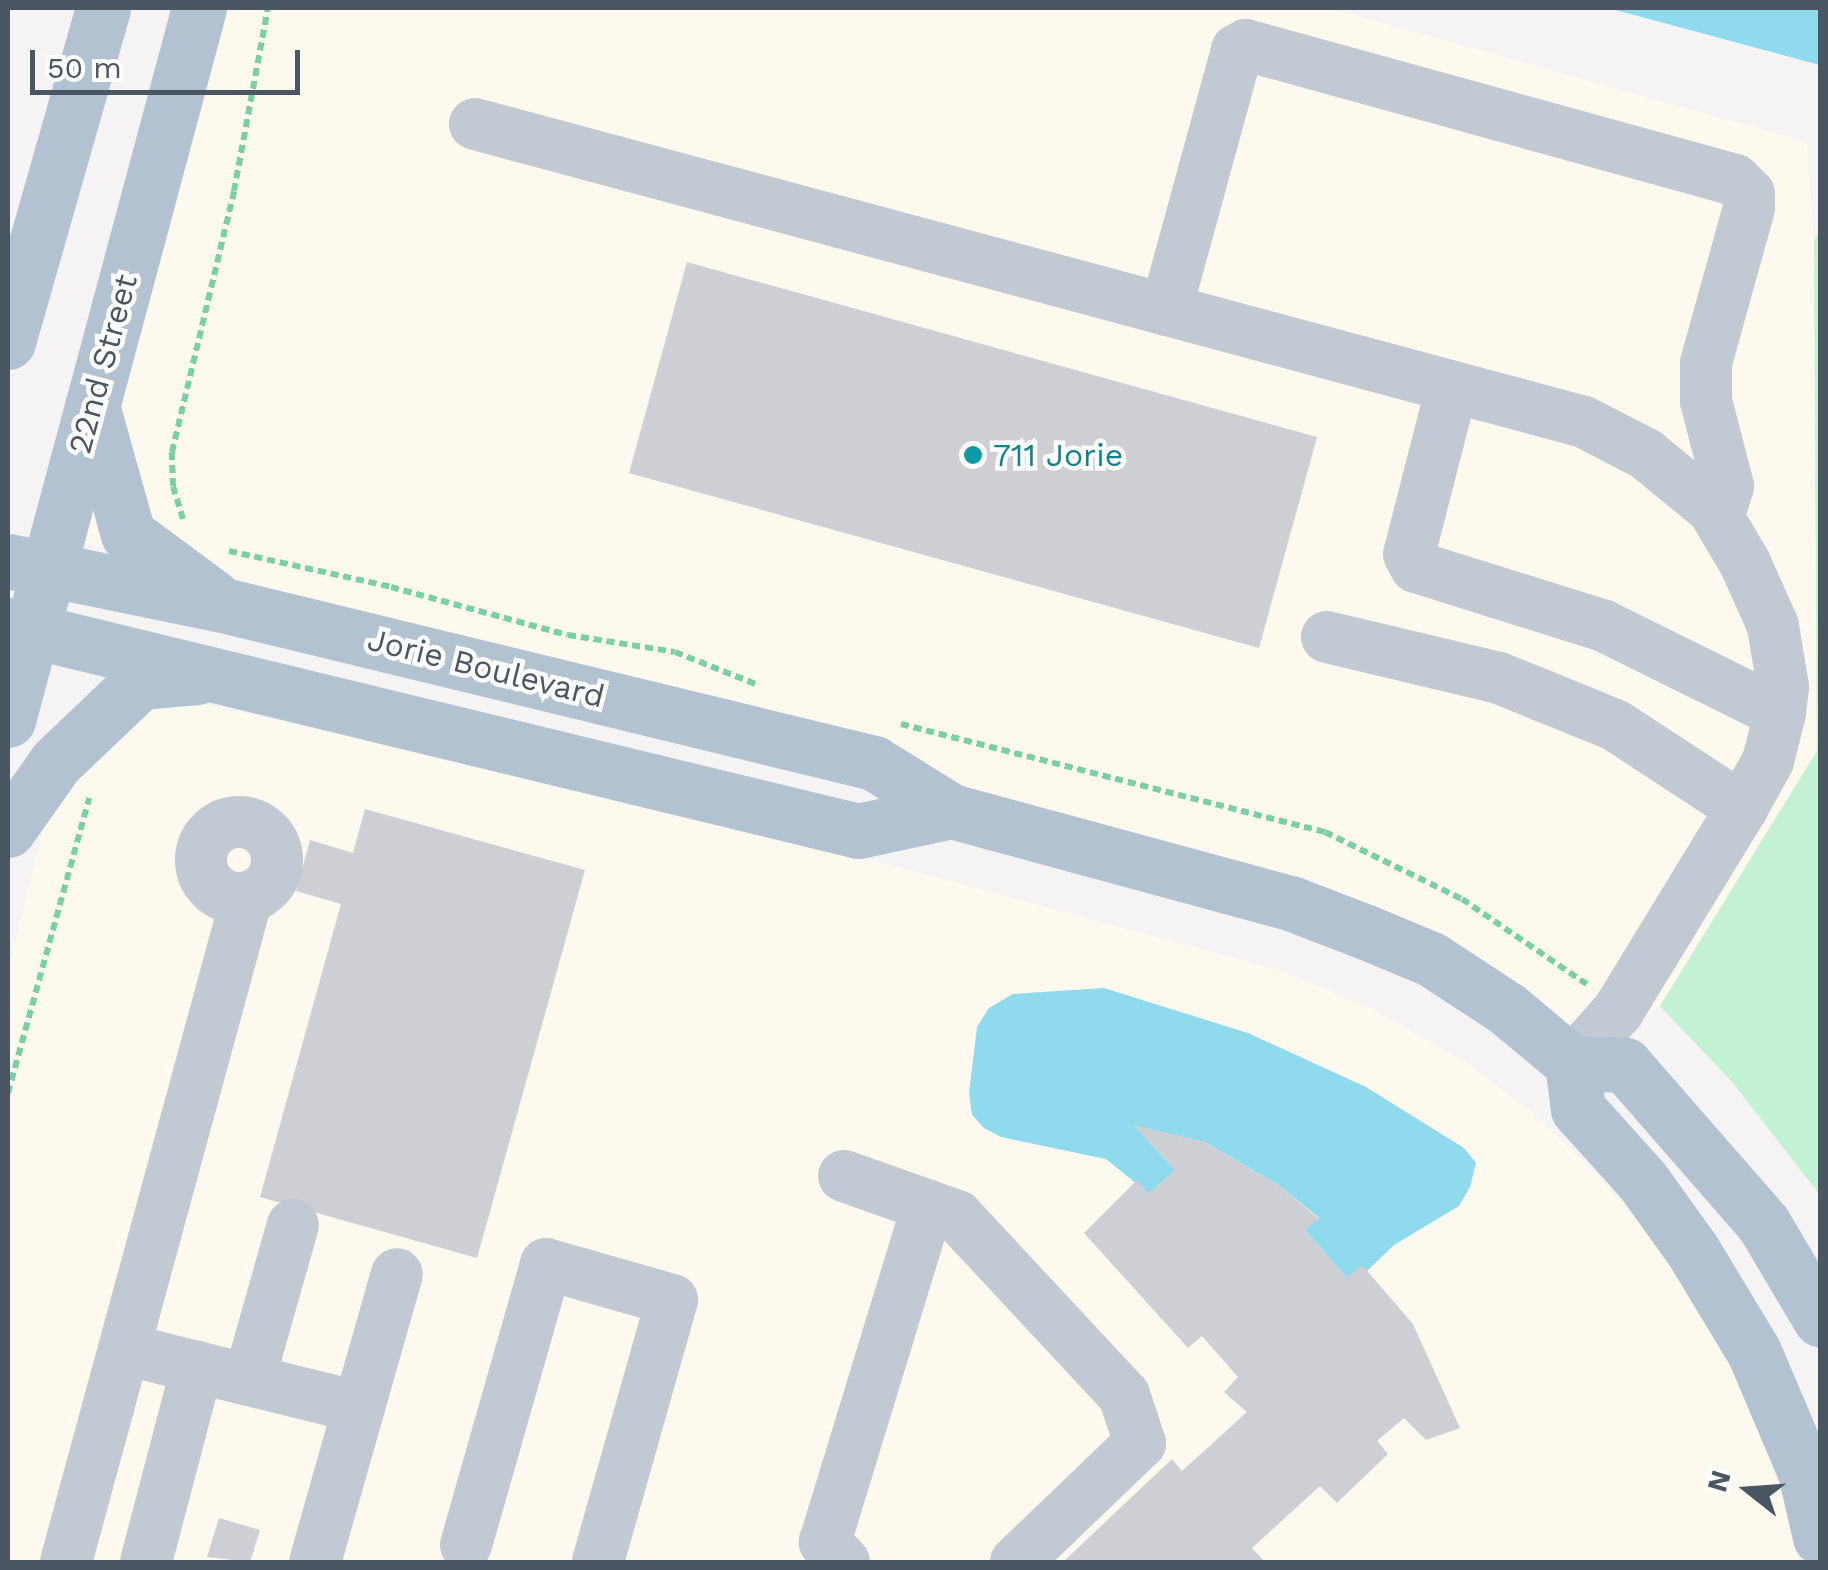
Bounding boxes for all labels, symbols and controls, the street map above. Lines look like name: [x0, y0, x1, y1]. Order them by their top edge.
scale bar: [35, 30, 305, 92]
text: 50 m: [47, 50, 122, 85]
street label: 22nd Street: [61, 270, 145, 458]
place label: 711 Jorie: [993, 436, 1124, 474]
marker: 711 Jorie: [962, 444, 984, 466]
street label: Jorie Boulevard: [364, 620, 608, 716]
north arrow: [1698, 1440, 1798, 1540]
text: N: [1700, 1466, 1738, 1496]

